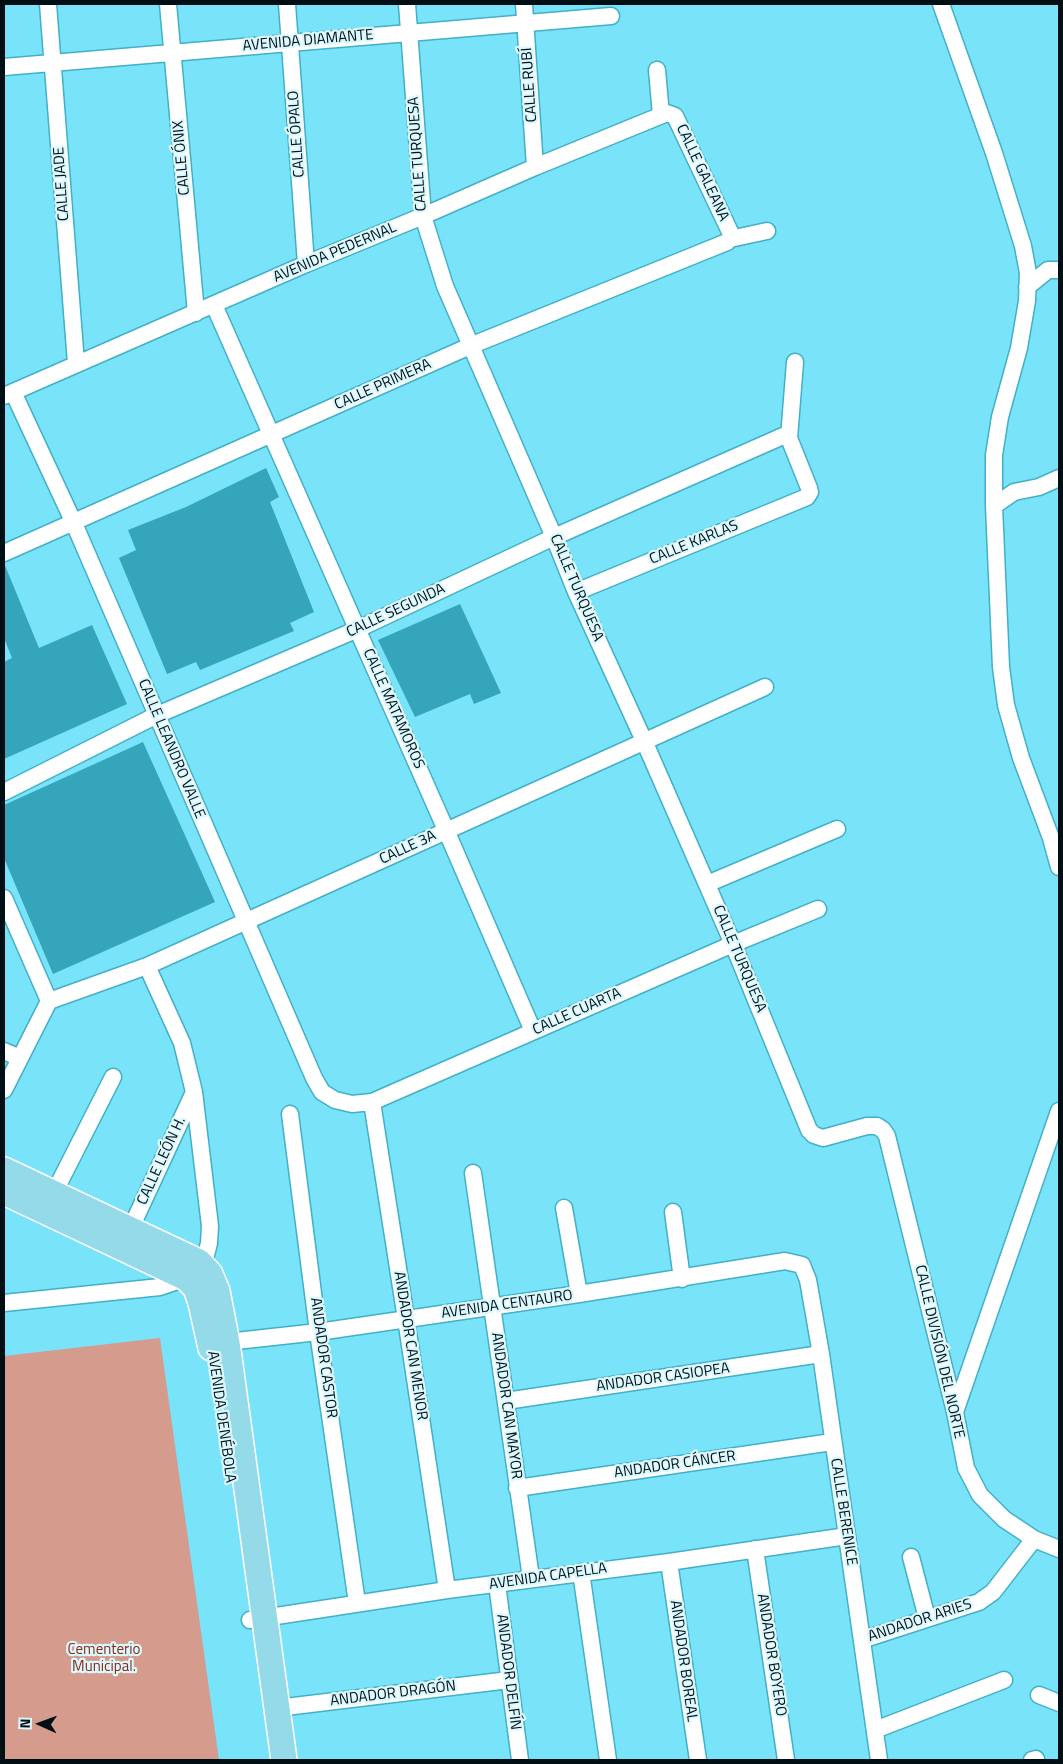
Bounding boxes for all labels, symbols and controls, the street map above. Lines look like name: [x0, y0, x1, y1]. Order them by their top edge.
street label: AVENIDA DIAMANTE: [242, 26, 374, 56]
street label: CALLE RUBÍ: [518, 47, 542, 123]
street label: CALLE ÓPALO: [285, 90, 309, 178]
street label: CALLE TURQUESA: [405, 96, 431, 212]
street label: CALLE ÓNIX: [170, 120, 194, 196]
street label: CALLE GALEANA: [672, 122, 732, 224]
street label: CALLE JADE: [50, 146, 74, 222]
street label: AVENIDA PEDERNAL: [271, 219, 399, 287]
street label: CALLE PRIMERA: [332, 356, 434, 414]
street label: CALLE KARLAS: [647, 517, 741, 569]
street label: CALLE TURQUESA: [545, 532, 607, 644]
street label: CALLE SEGUNDA: [344, 580, 448, 642]
street label: CALLE MATAMOROS: [358, 646, 428, 772]
street label: CALLE LEANDRO VALLE: [133, 677, 209, 821]
street label: CALLE 3A: [377, 827, 439, 869]
street label: CALLE TURQUESA: [708, 903, 770, 1015]
street label: CALLE CUARTA: [530, 984, 624, 1040]
street label: CALLE LEÓN H.: [134, 1114, 190, 1208]
street label: CALLE DIVISIÓN DEL NORTE: [910, 1263, 968, 1441]
street label: ANDADOR CAN MENOR: [389, 1270, 431, 1422]
street label: AVENIDA CENTAURO: [440, 1287, 574, 1323]
street label: ANDADOR CASTOR: [306, 1297, 340, 1419]
street label: ANDADOR CAN MAYOR: [487, 1332, 525, 1480]
street label: AVENIDA DENÉBOLA: [203, 1350, 239, 1484]
street label: ANDADOR CASIOPEA: [595, 1360, 731, 1396]
street label: ANDADOR CÁNCER: [613, 1448, 737, 1482]
street label: CALLE BERENICE: [826, 1457, 860, 1567]
street label: AVENIDA CAPELLA: [488, 1560, 608, 1594]
street label: ANDADOR BOYERO: [752, 1592, 790, 1718]
street label: ANDADOR ARIES: [866, 1596, 974, 1646]
street label: ANDADOR BOREAL: [666, 1599, 700, 1723]
street label: ANDADOR DELFÍN: [492, 1613, 524, 1731]
park label: Cementerio Municipal.: [68, 1641, 140, 1676]
street label: ANDADOR DRAGÓN: [329, 1677, 457, 1711]
north arrow: [15, 1699, 65, 1749]
text: N: [14, 1718, 35, 1729]

